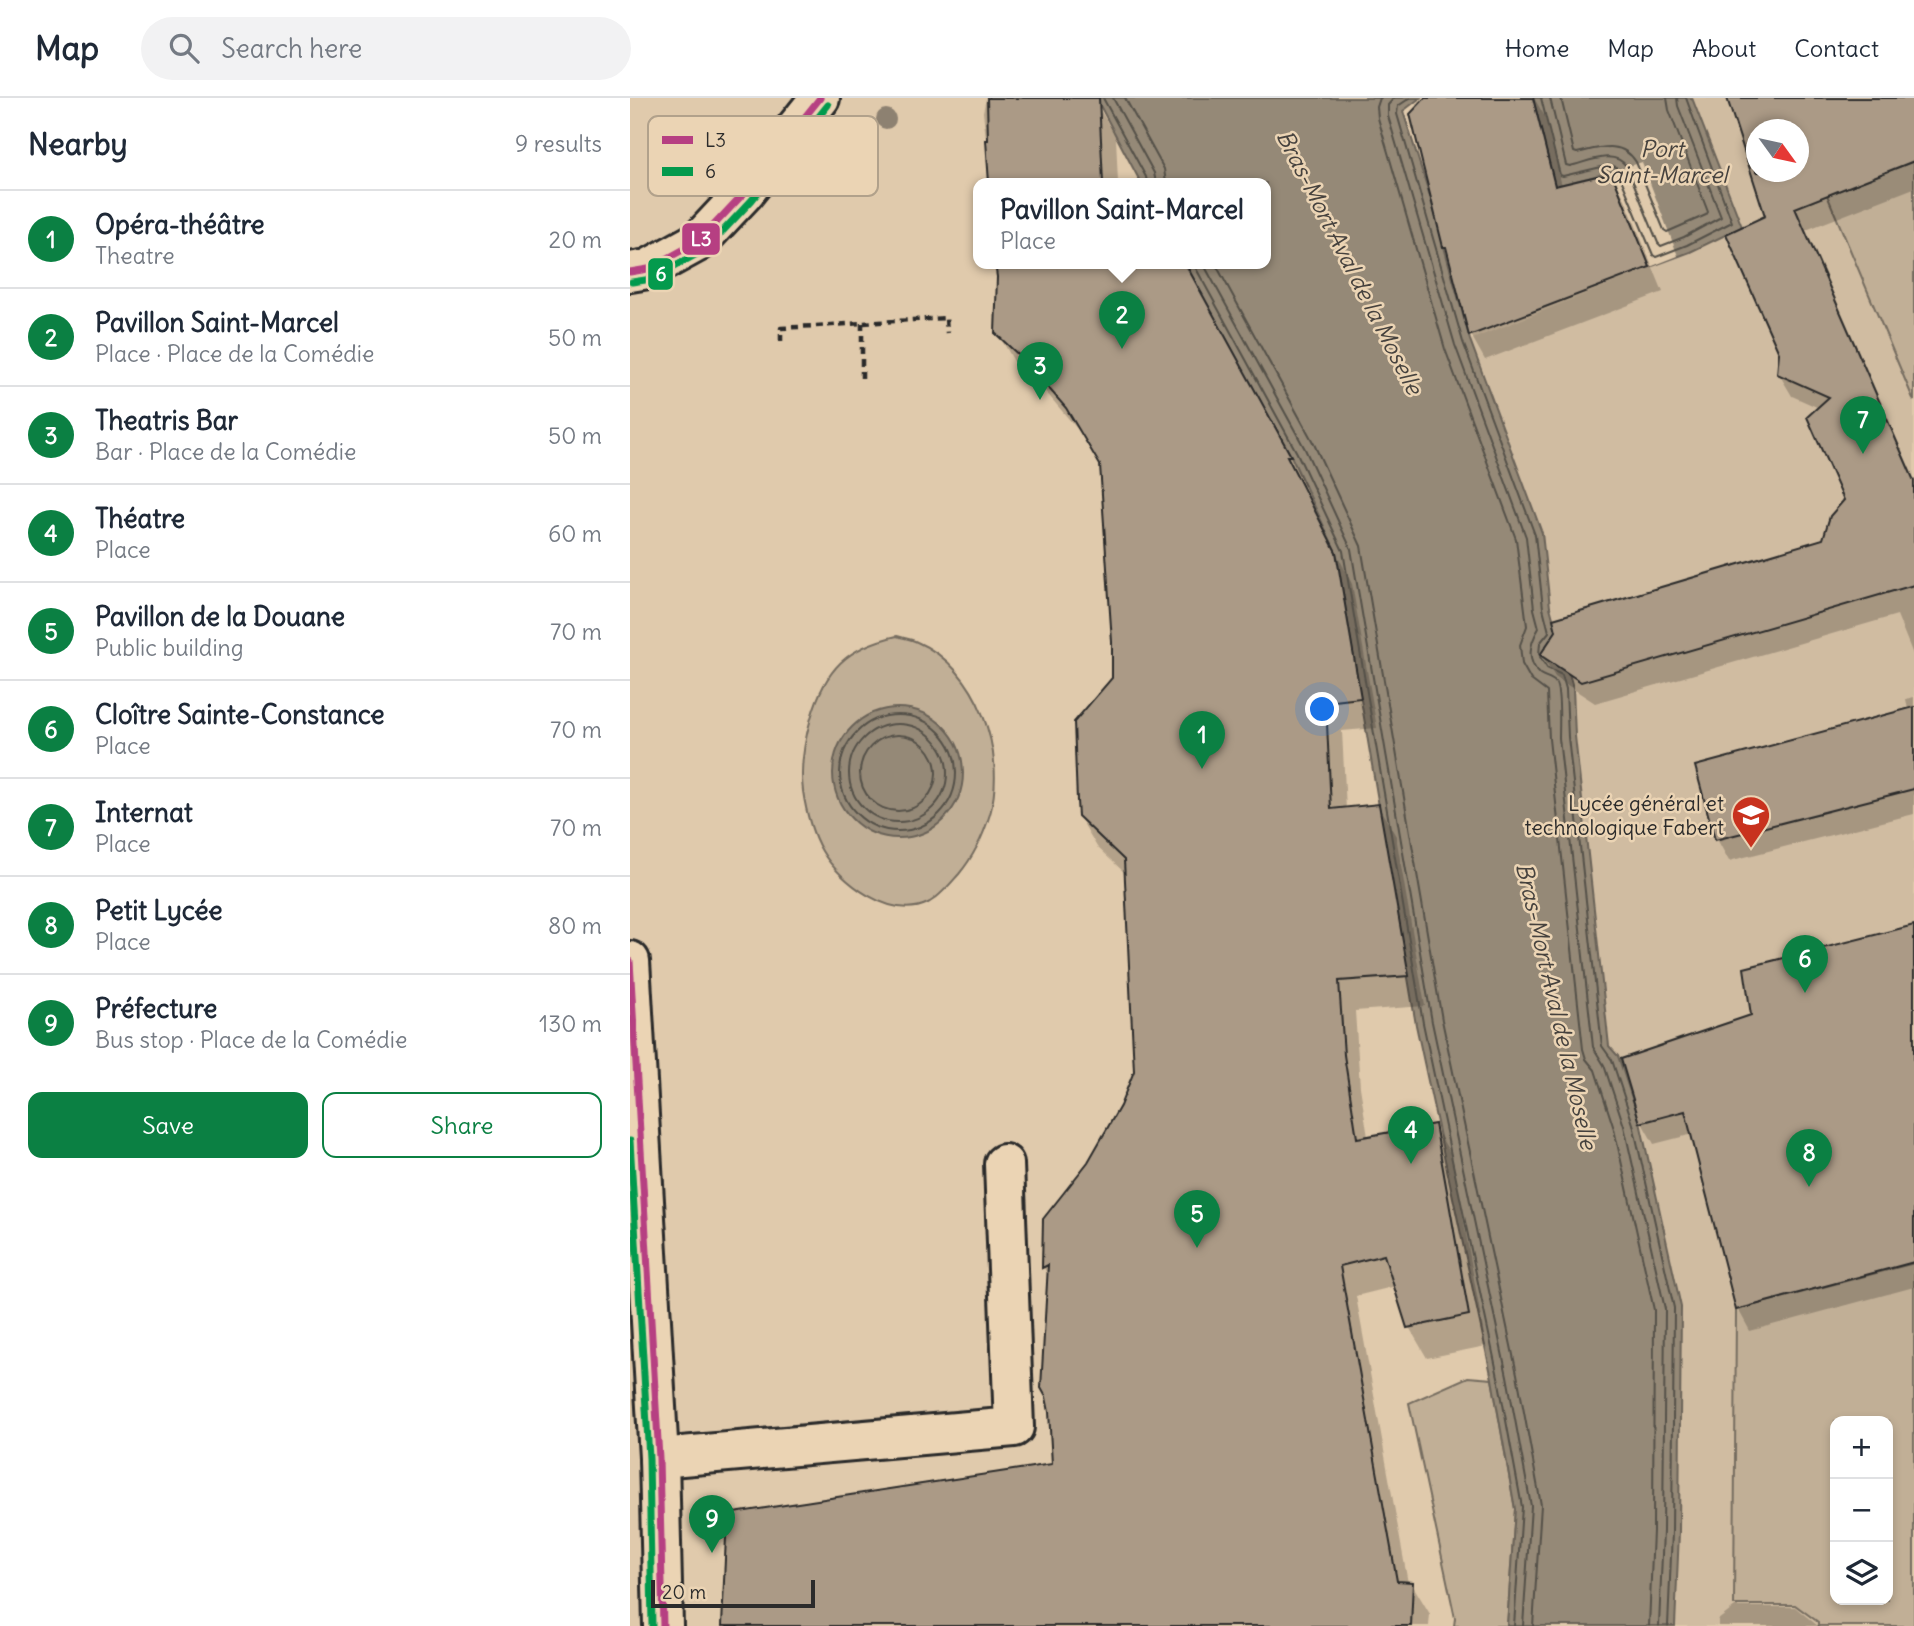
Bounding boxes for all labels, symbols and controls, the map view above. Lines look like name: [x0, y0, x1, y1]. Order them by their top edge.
search box: [141, 17, 631, 80]
text: Map: [35, 27, 99, 69]
icon: search: [165, 29, 203, 67]
text: Search here: [221, 32, 362, 65]
text: Home: [1505, 33, 1569, 63]
text: Map: [1607, 33, 1654, 63]
text: About: [1692, 33, 1756, 63]
text: Contact: [1794, 33, 1879, 63]
legend: [648, 116, 878, 196]
north arrow: [1746, 119, 1809, 182]
text: Nearby: [28, 125, 128, 163]
water label: Bras-Mort Aval de la Moselle: [1271, 125, 1430, 400]
text: L3: [705, 128, 726, 152]
text: 9 results: [515, 129, 602, 158]
water label: Port Saint-Marcel: [1597, 134, 1730, 189]
text: 6: [705, 159, 716, 183]
popup: [973, 178, 1271, 269]
text: Pavillon Saint-Marcel: [1000, 193, 1244, 226]
text: Opéra-théâtre: [95, 208, 265, 241]
line badge: L3: [681, 222, 721, 256]
text: 1: [46, 225, 56, 254]
text: 20 m: [549, 225, 602, 254]
text: Place: [1000, 226, 1056, 255]
text: L3: [690, 227, 712, 251]
text: Theatre: [95, 241, 175, 270]
line badge: 6: [647, 257, 674, 291]
text: 6: [656, 262, 667, 286]
pin: 2: [1099, 291, 1145, 349]
text: Pavillon Saint-Marcel: [95, 306, 339, 339]
text: 2: [45, 323, 57, 352]
text: 50 m: [548, 323, 602, 352]
text: Place · Place de la Comédie: [95, 339, 374, 368]
pin: 3: [1017, 342, 1063, 400]
pin: 7: [1840, 396, 1886, 454]
text: Theatris Bar: [95, 404, 238, 437]
text: 3: [44, 421, 58, 450]
text: 50 m: [548, 421, 602, 450]
text: Bar · Place de la Comédie: [95, 437, 356, 466]
text: Théatre: [95, 502, 185, 535]
text: 4: [44, 519, 58, 548]
text: 60 m: [548, 519, 602, 548]
text: Place: [95, 535, 151, 564]
text: Pavillon de la Douane: [95, 600, 345, 633]
text: 5: [44, 617, 58, 646]
text: 70 m: [550, 617, 602, 646]
text: Public building: [95, 633, 244, 662]
your location: [1305, 692, 1339, 726]
text: Cloître Sainte-Constance: [95, 698, 385, 731]
pin: 1: [1179, 711, 1225, 769]
text: 6: [44, 715, 58, 744]
text: 70 m: [550, 715, 602, 744]
text: Place: [95, 731, 151, 760]
place label: Lycée général et technologique Fabert: [1525, 790, 1724, 841]
school or university icon: Lycée général et technologique Fabert: [1730, 794, 1772, 849]
text: Internat: [95, 796, 193, 829]
text: 7: [45, 813, 57, 842]
text: 70 m: [550, 813, 602, 842]
text: Place: [95, 829, 151, 858]
water label: Bras-Mort Aval de la Moselle: [1510, 860, 1604, 1154]
text: Petit Lycée: [95, 894, 223, 927]
text: 8: [44, 911, 58, 940]
text: 80 m: [548, 911, 602, 940]
text: Place: [95, 927, 151, 956]
pin: 6: [1782, 935, 1828, 993]
text: Préfecture: [95, 992, 217, 1025]
text: 9: [44, 1009, 58, 1038]
text: 130 m: [539, 1009, 602, 1038]
text: Bus stop · Place de la Comédie: [95, 1025, 407, 1054]
button: Save: [28, 1092, 308, 1158]
button: Share: [322, 1092, 602, 1158]
pin: 4: [1388, 1106, 1434, 1164]
pin: 8: [1786, 1129, 1832, 1187]
pin: 5: [1174, 1190, 1220, 1248]
map controls: [1830, 1416, 1893, 1605]
button: +: [1830, 1416, 1893, 1479]
button: −: [1830, 1479, 1893, 1542]
pin: 9: [689, 1495, 735, 1553]
button: layers: [1830, 1542, 1893, 1605]
scale bar: [651, 1577, 816, 1609]
text: 20 m: [662, 1580, 706, 1604]

